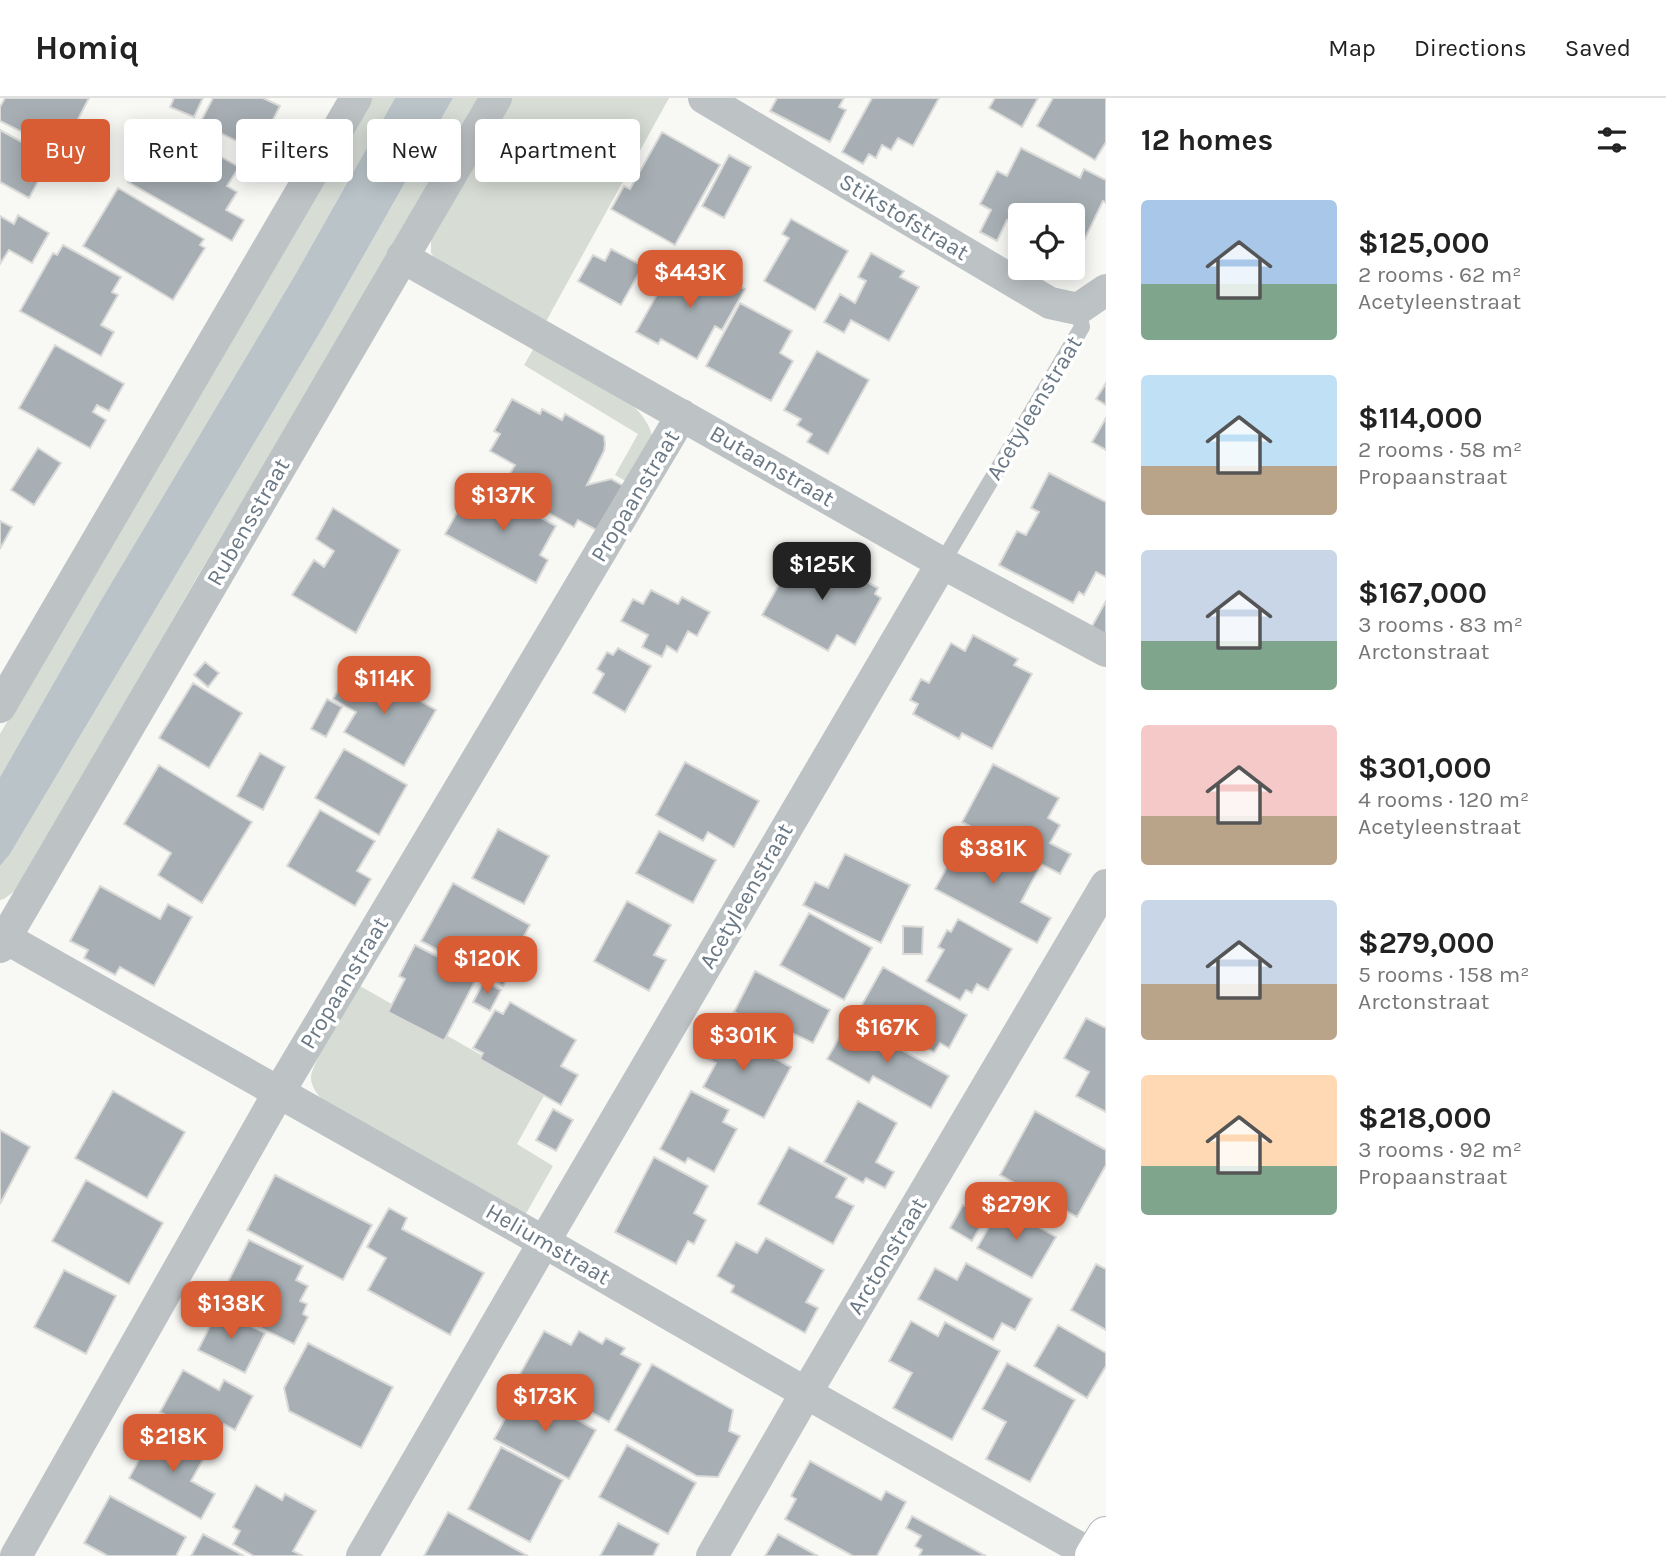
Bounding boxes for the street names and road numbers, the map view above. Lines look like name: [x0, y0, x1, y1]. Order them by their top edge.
street label: Stikstofstraat: [834, 168, 974, 266]
street label: Acetyleenstraat: [980, 331, 1088, 485]
street label: Butaanstraat: [705, 420, 839, 513]
street label: Propaanstraat: [585, 425, 685, 567]
street label: Rubensstraat: [201, 453, 295, 590]
street label: Acetyleenstraat: [694, 818, 799, 973]
street label: Propaanstraat: [294, 912, 394, 1054]
street label: Arctonstraat: [842, 1192, 933, 1319]
street label: Heliumstraat: [481, 1198, 615, 1291]

